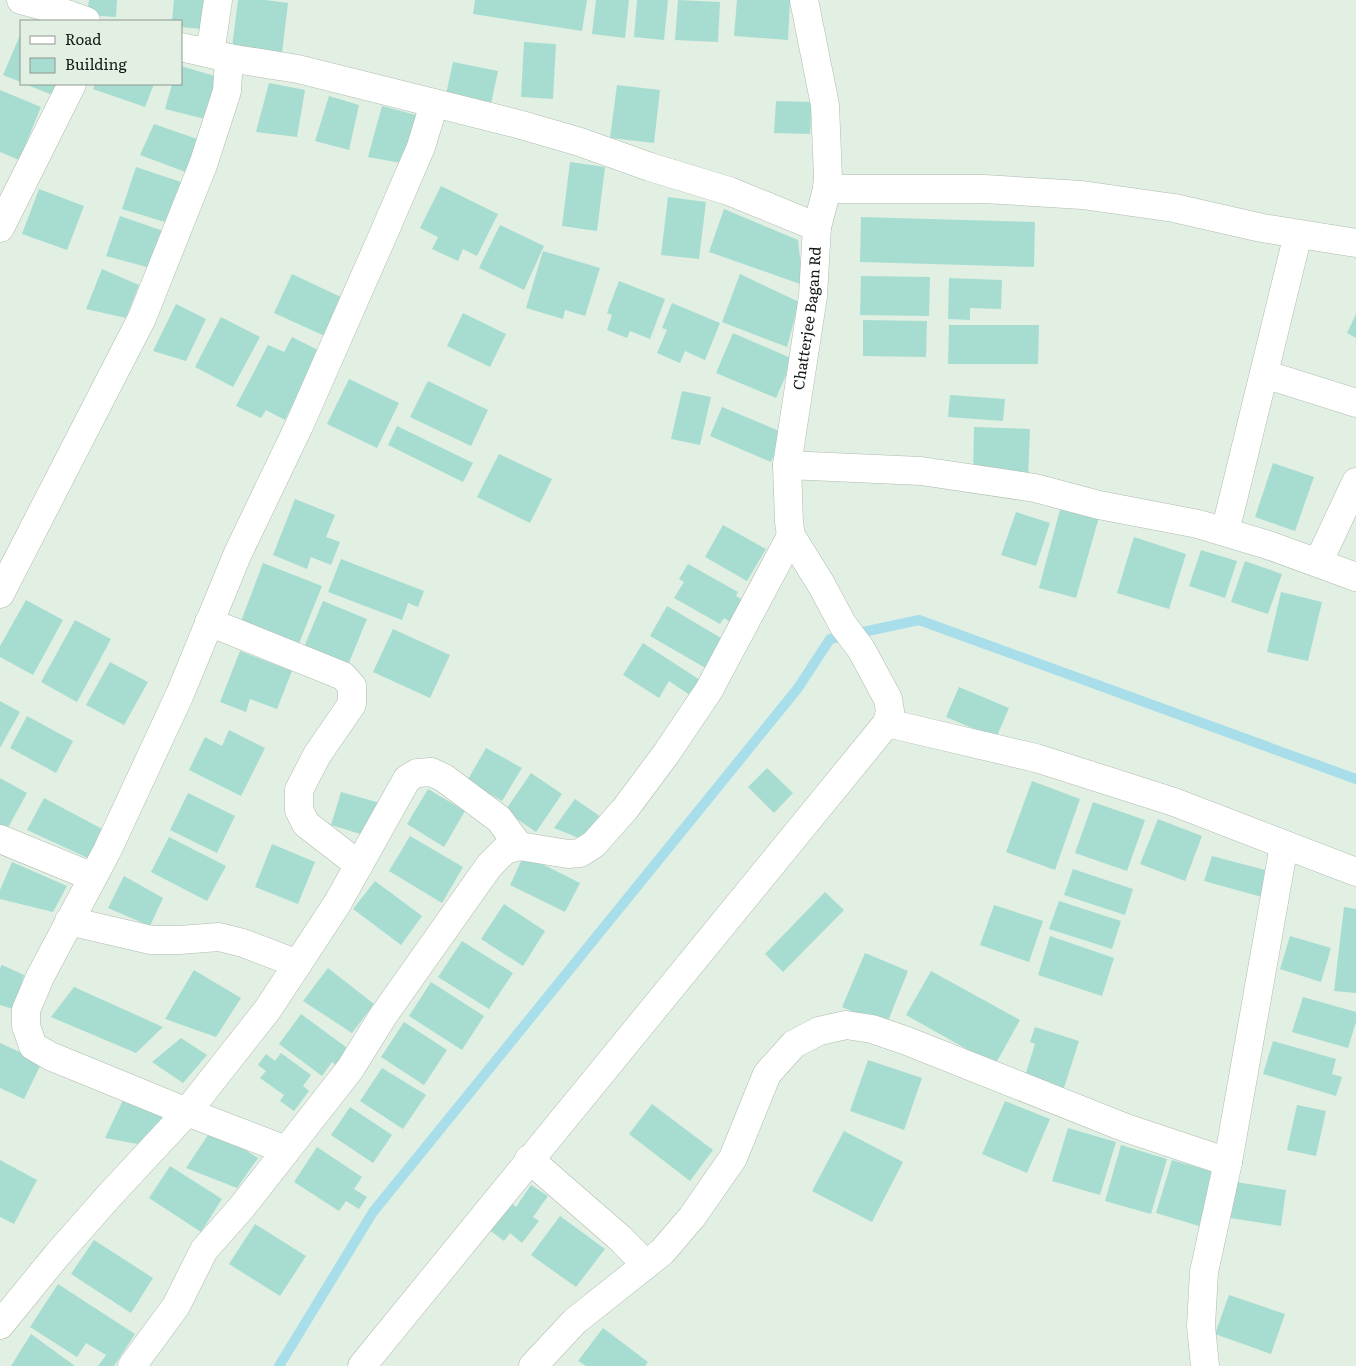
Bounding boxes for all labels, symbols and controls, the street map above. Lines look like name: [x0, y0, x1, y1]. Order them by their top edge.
legend: [20, 20, 182, 85]
text: Road: [65, 27, 101, 50]
text: Building: [65, 52, 127, 75]
street label: Chatterjee Bagan Rd: [786, 246, 826, 392]

